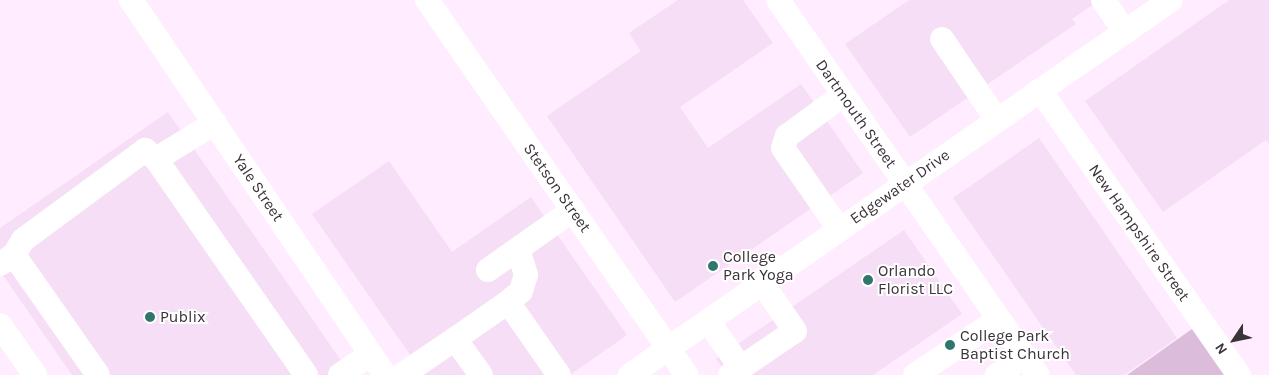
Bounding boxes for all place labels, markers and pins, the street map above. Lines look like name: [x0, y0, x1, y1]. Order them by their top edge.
place label: College Park Yoga: [723, 247, 794, 285]
marker: College Park Yoga: [707, 260, 719, 272]
place label: Orlando Florist LLC: [878, 261, 953, 299]
marker: Orlando Florist LLC: [862, 274, 874, 286]
place label: Publix: [160, 307, 205, 327]
marker: Publix: [144, 311, 156, 323]
place label: College Park Baptist Church: [960, 326, 1070, 364]
marker: College Park Baptist Church: [944, 339, 956, 351]

